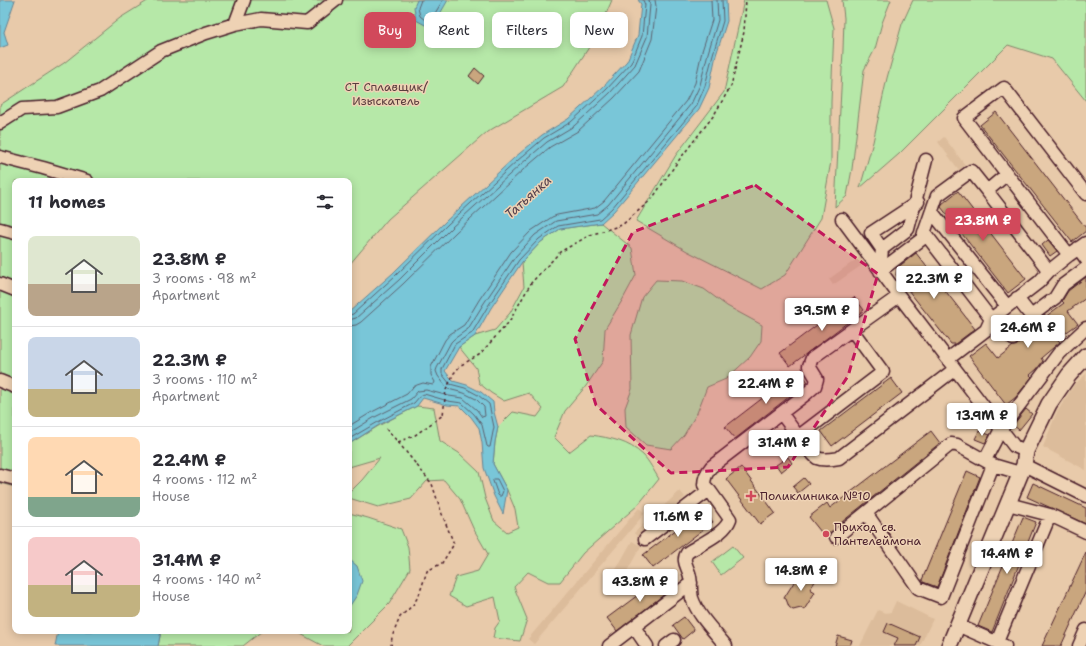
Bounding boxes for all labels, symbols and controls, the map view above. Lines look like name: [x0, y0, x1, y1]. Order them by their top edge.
chip: Buy: [364, 12, 416, 48]
chip: Rent: [424, 12, 484, 48]
chip: Filters: [492, 12, 562, 48]
chip: New: [570, 12, 628, 48]
park label: СТ Сплавщик/ Изыскатель: [345, 79, 429, 109]
water label: Татьянка: [501, 172, 555, 222]
text: 11 homes: [28, 191, 106, 213]
icon: filters: [314, 191, 336, 213]
pin: 23.8M ₽: [946, 208, 1020, 242]
text: 23.8M ₽: [954, 212, 1012, 229]
text: 23.8M ₽: [152, 248, 227, 270]
icon: home: [60, 252, 108, 300]
pin: 22.3M ₽: [897, 266, 971, 300]
text: 3 rooms · 98 m²: [152, 270, 256, 287]
text: 22.3M ₽: [905, 270, 963, 287]
text: Apartment: [152, 287, 220, 304]
pin: 39.5M ₽: [785, 298, 859, 332]
text: 39.5M ₽: [794, 302, 850, 319]
pin: 24.6M ₽: [991, 315, 1065, 349]
text: 24.6M ₽: [1000, 319, 1056, 336]
text: 22.3M ₽: [152, 349, 227, 371]
icon: home: [60, 353, 108, 401]
text: 3 rooms · 110 m²: [152, 371, 258, 388]
pin: 22.4M ₽: [729, 371, 803, 405]
text: 22.4M ₽: [738, 375, 794, 392]
text: Apartment: [152, 388, 220, 405]
pin: 13.9M ₽: [945, 403, 1019, 437]
text: 13.9M ₽: [956, 407, 1008, 424]
pin: 31.4M ₽: [747, 430, 821, 464]
text: 31.4M ₽: [758, 434, 810, 451]
text: 22.4M ₽: [152, 449, 226, 471]
icon: home: [60, 453, 108, 501]
text: 4 rooms · 112 m²: [152, 471, 257, 488]
text: House: [152, 488, 190, 505]
place label: Поликлиника №10: [760, 488, 871, 504]
marker: Поликлиника №10: [745, 490, 757, 502]
pin: 11.6M ₽: [641, 504, 715, 538]
text: 11.6M ₽: [653, 508, 703, 525]
place label: Приход св. Пантелеймона: [834, 519, 921, 549]
marker: Приход св. Пантелеймона: [821, 529, 831, 539]
pin: 14.4M ₽: [970, 541, 1044, 575]
text: 14.4M ₽: [981, 545, 1034, 562]
text: 31.4M ₽: [152, 549, 221, 571]
icon: home: [60, 553, 108, 601]
pin: 14.8M ₽: [764, 558, 838, 592]
text: 14.8M ₽: [774, 562, 828, 579]
pin: 43.8M ₽: [603, 569, 677, 603]
text: 4 rooms · 140 m²: [152, 571, 261, 588]
text: 43.8M ₽: [612, 573, 668, 590]
text: House: [152, 588, 190, 605]

